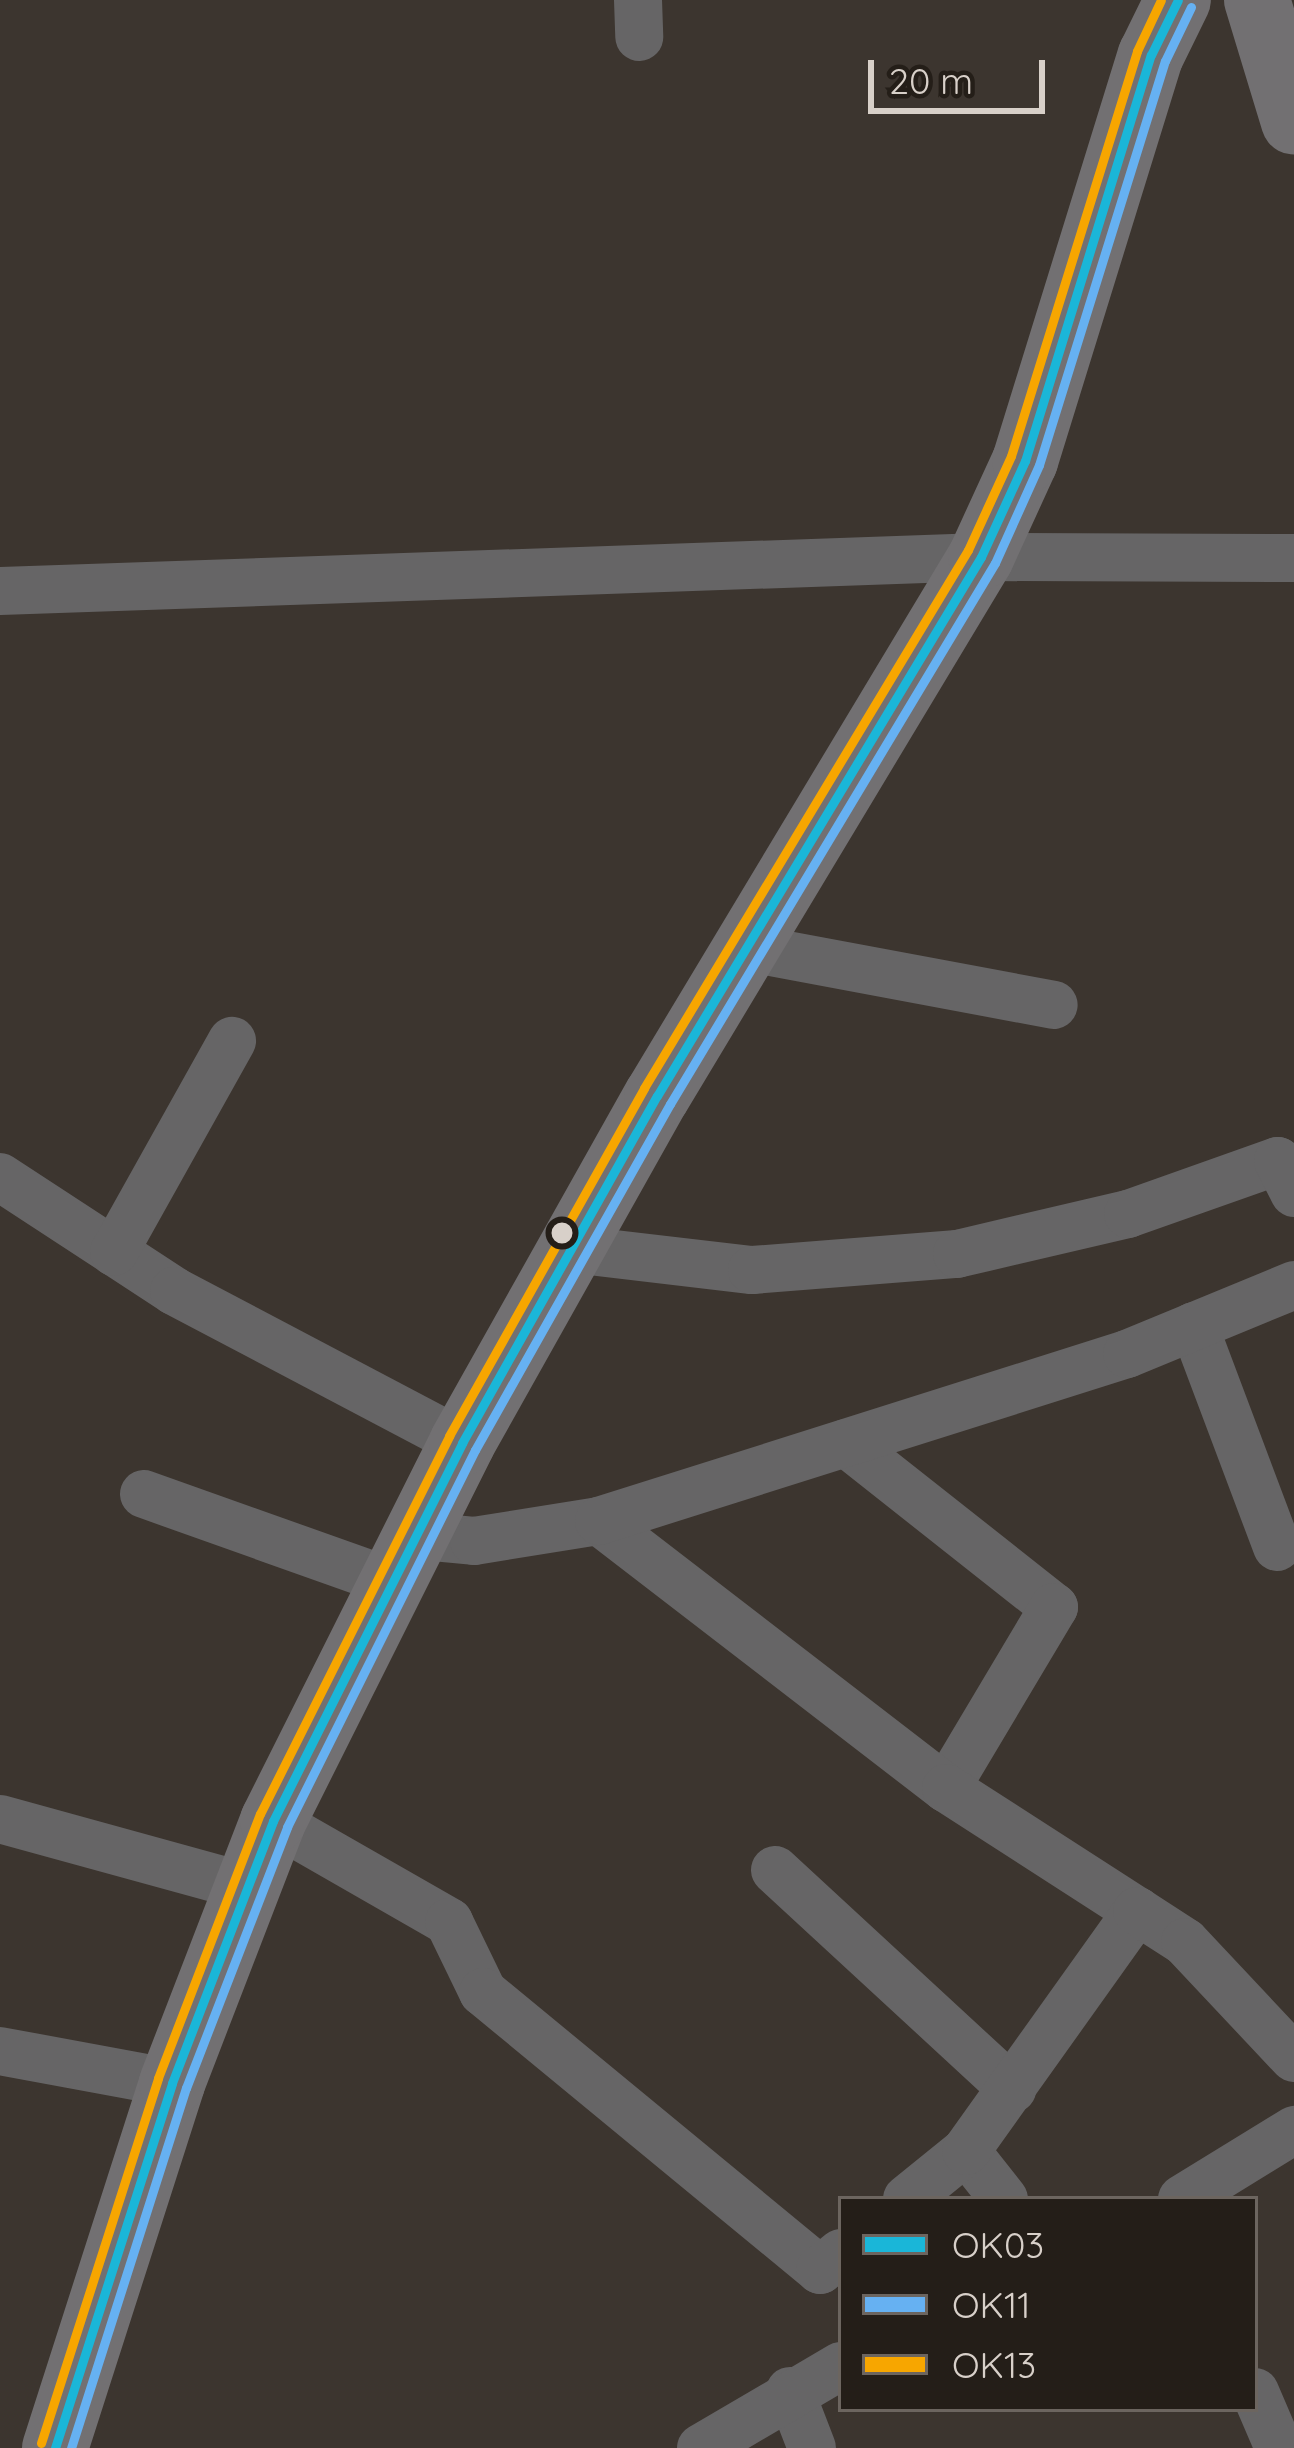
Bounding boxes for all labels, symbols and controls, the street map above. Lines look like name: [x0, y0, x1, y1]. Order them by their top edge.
scale bar: [874, 36, 1051, 110]
text: 20 m: [889, 58, 973, 103]
unlabelled marker: [551, 1222, 573, 1244]
legend: [838, 2196, 1258, 2412]
text: OK03: [952, 2222, 1044, 2267]
text: OK11: [952, 2282, 1031, 2327]
text: OK13: [952, 2342, 1036, 2387]

